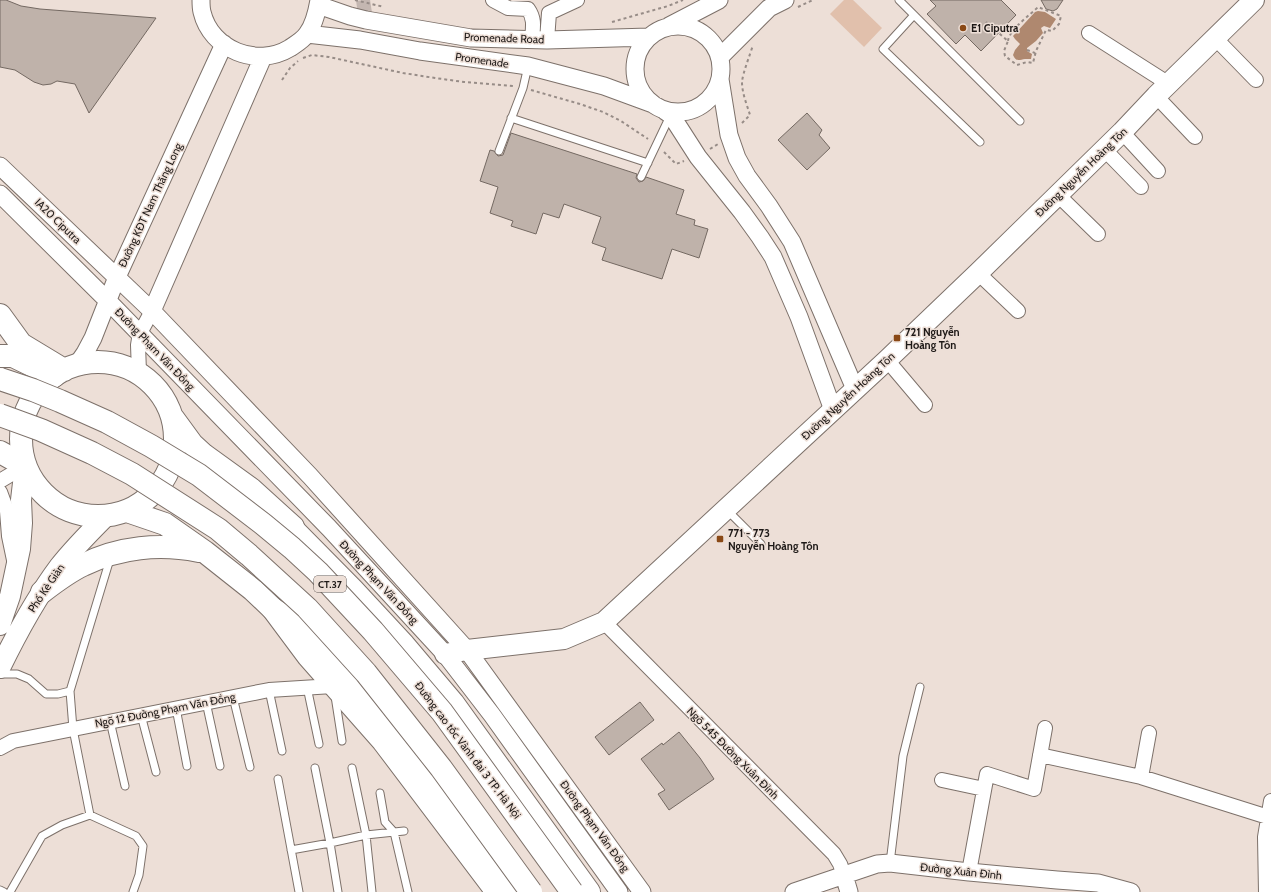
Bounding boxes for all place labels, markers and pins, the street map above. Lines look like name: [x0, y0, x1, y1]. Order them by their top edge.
place label: E1 Ciputra: [971, 21, 1019, 35]
marker: E1 Ciputra: [958, 23, 968, 33]
place label: 721 Nguyễn Hoàng Tôn: [905, 325, 960, 352]
marker: 721 Nguyễn Hoàng Tôn: [892, 333, 902, 343]
place label: 771 - 773 Nguyễn Hoàng Tôn: [728, 526, 819, 553]
marker: 771 - 773 Nguyễn Hoàng Tôn: [715, 534, 725, 544]

